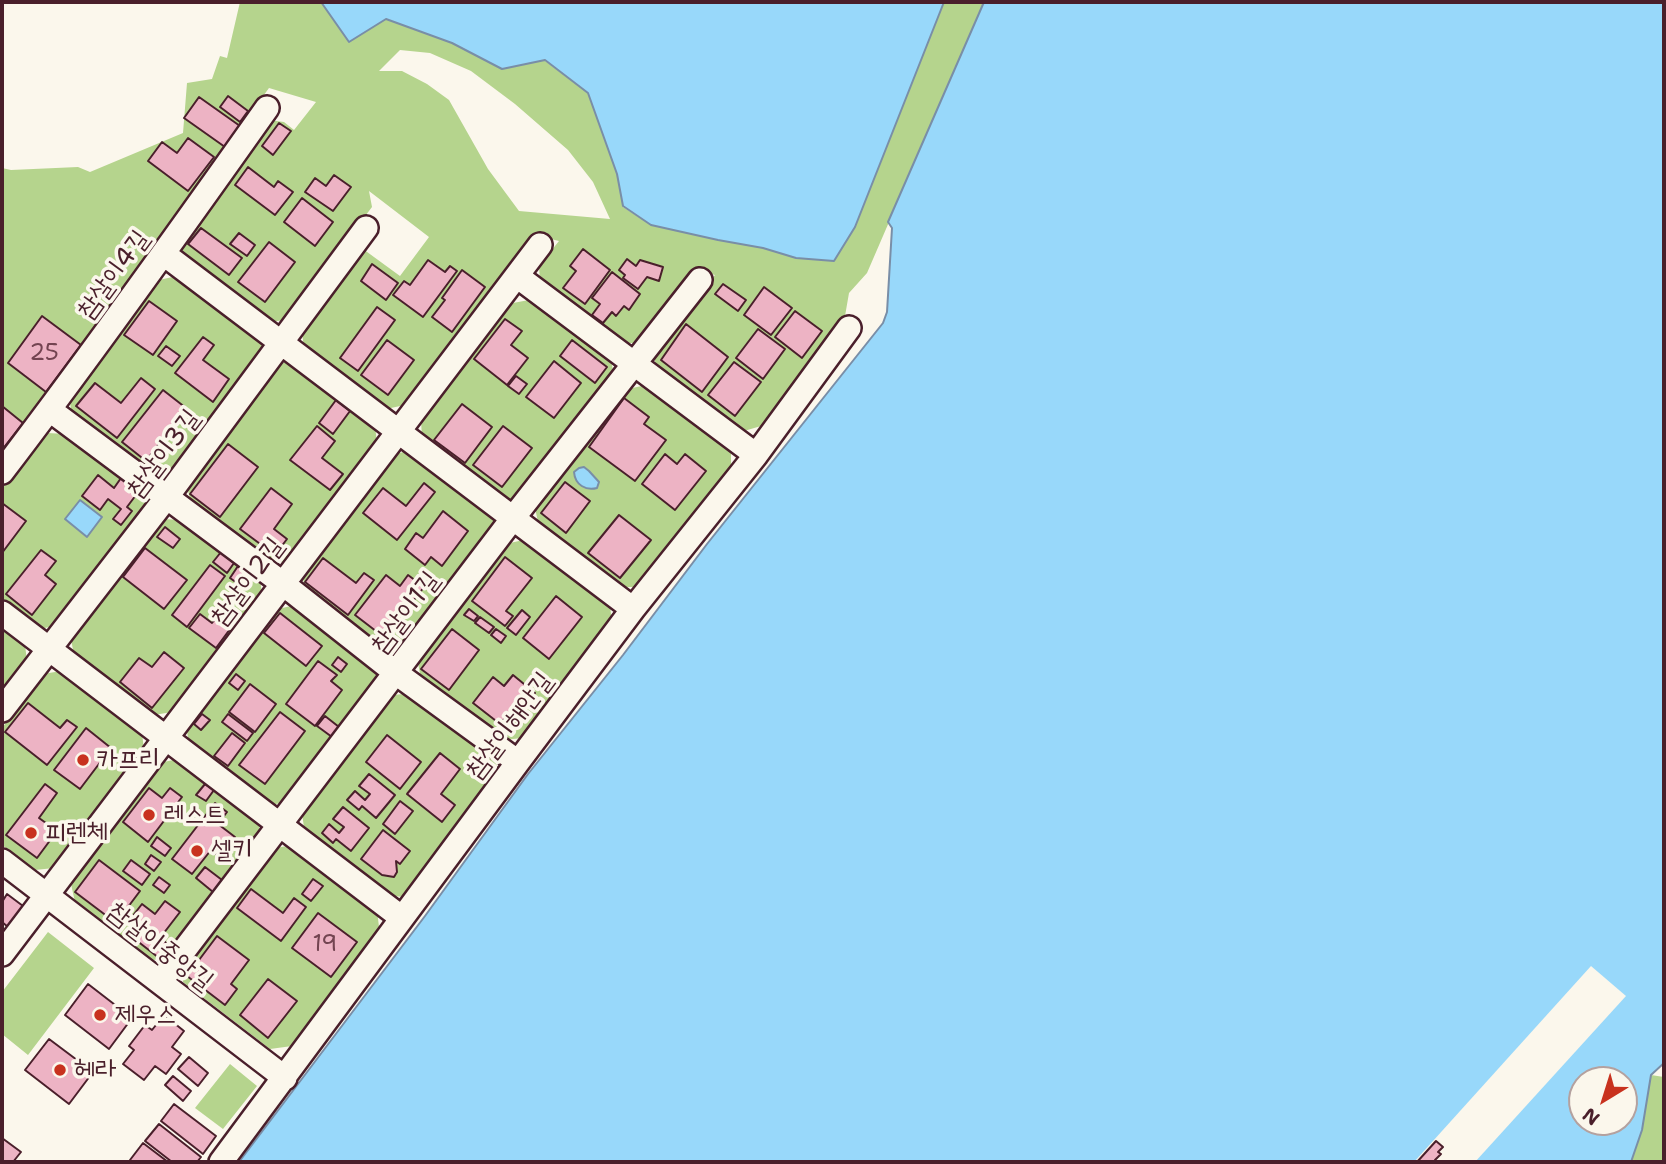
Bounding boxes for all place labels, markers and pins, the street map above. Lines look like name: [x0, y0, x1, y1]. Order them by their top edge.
place label: 카프리: [97, 744, 160, 776]
marker: 카프리: [75, 752, 91, 768]
place label: 레스트: [163, 799, 226, 831]
marker: 레스트: [141, 807, 157, 823]
place label: 피렌체: [45, 817, 108, 849]
marker: 피렌체: [23, 825, 39, 841]
place label: 셀키: [211, 835, 253, 867]
marker: 셀키: [189, 843, 205, 859]
place label: 제우스: [114, 999, 177, 1031]
marker: 제우스: [92, 1007, 108, 1023]
place label: 헤라: [74, 1054, 116, 1086]
marker: 헤라: [52, 1062, 68, 1078]

